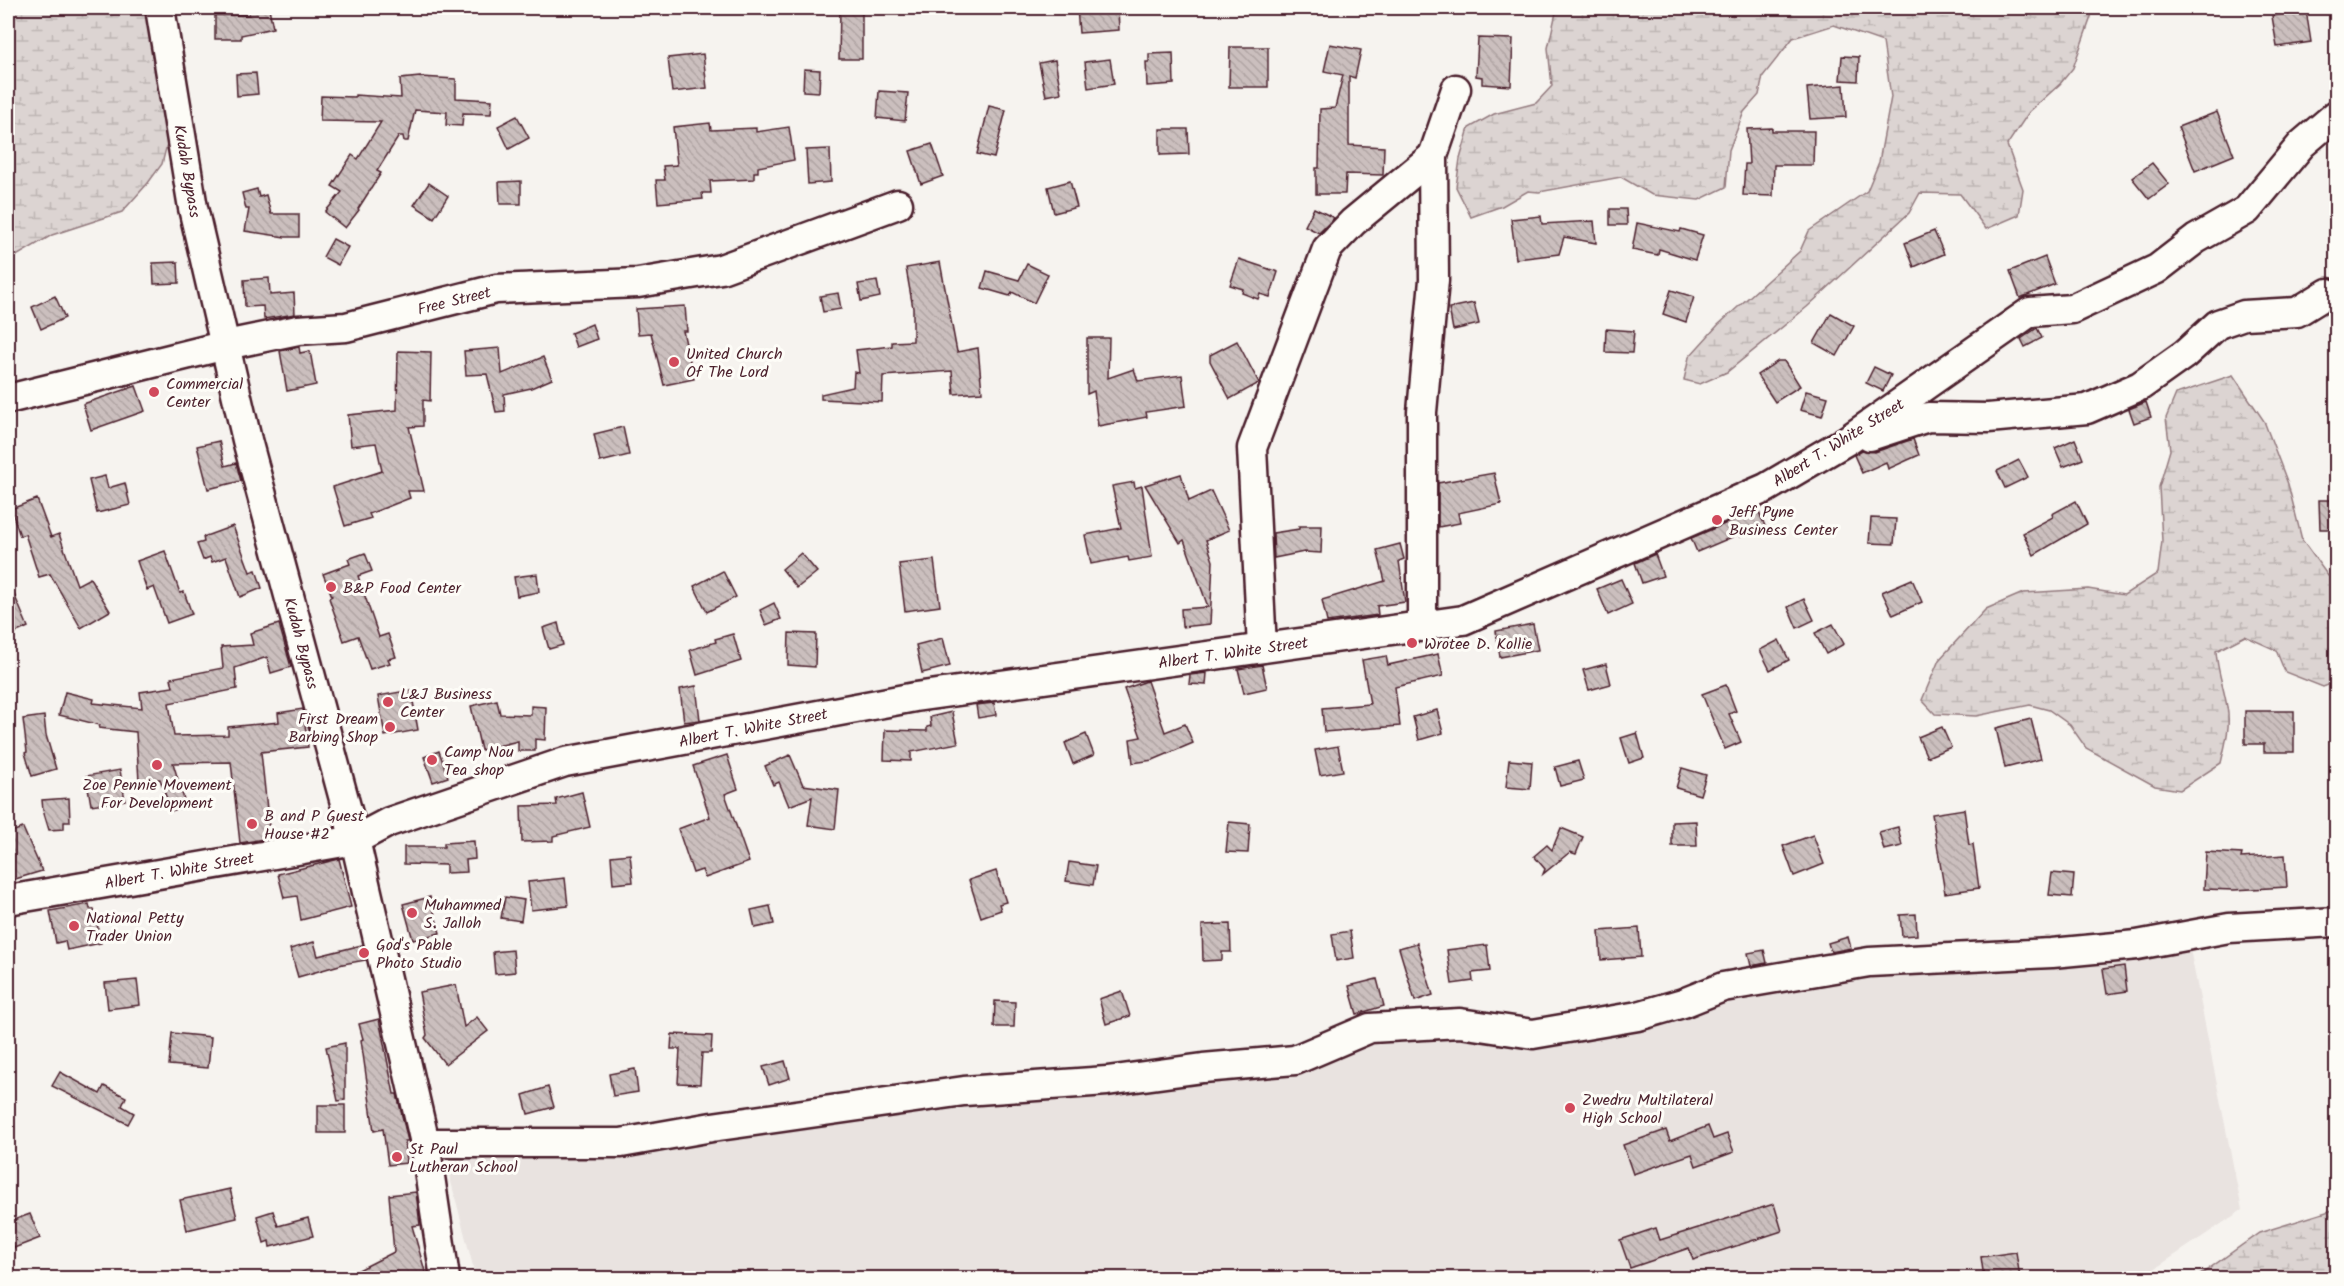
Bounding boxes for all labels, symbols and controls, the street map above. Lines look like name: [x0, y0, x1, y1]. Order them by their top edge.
street label: Kudah Bypass: [166, 123, 207, 220]
street label: Free Street: [415, 280, 495, 323]
place label: United Church Of The Lord: [686, 342, 783, 385]
marker: United Church Of The Lord: [667, 355, 681, 369]
place label: Commercial Center: [166, 372, 243, 415]
marker: Commercial Center: [147, 385, 161, 399]
street label: Albert T. White Street: [1768, 392, 1910, 494]
place label: Jeff Pyne Business Center: [1729, 500, 1839, 543]
marker: Jeff Pyne Business Center: [1710, 513, 1724, 527]
place label: B&P Food Center: [343, 576, 463, 601]
marker: B&P Food Center: [324, 580, 338, 594]
street label: Kudah Bypass: [276, 595, 325, 692]
street label: Albert T. White Street: [1157, 630, 1311, 676]
place label: Wrotee D. Kollie: [1424, 632, 1532, 657]
marker: Wrotee D. Kollie: [1405, 636, 1419, 650]
place label: L&J Business Center: [400, 682, 492, 725]
marker: L&J Business Center: [381, 695, 395, 709]
street label: Albert T. White Street: [677, 702, 831, 755]
place label: First Dream Barbing Shop: [288, 707, 378, 750]
marker: First Dream Barbing Shop: [383, 720, 397, 734]
place label: Camp Nou Tea shop: [444, 740, 514, 783]
marker: Camp Nou Tea shop: [425, 753, 439, 767]
marker: Zoe Pennie Movement For Development: [150, 758, 164, 772]
place label: Zoe Pennie Movement For Development: [82, 773, 233, 816]
place label: B and P Guest House #2: [264, 804, 365, 847]
marker: B and P Guest House #2: [245, 817, 259, 831]
street label: Albert T. White Street: [103, 846, 257, 897]
place label: Muhammed S. Jalloh: [424, 893, 502, 936]
place label: National Petty Trader Union: [86, 906, 184, 949]
marker: Muhammed S. Jalloh: [405, 906, 419, 920]
marker: National Petty Trader Union: [67, 919, 81, 933]
place label: God's Pable Photo Studio: [376, 933, 462, 976]
marker: God's Pable Photo Studio: [357, 946, 371, 960]
place label: Zwedru Multilateral High School: [1582, 1088, 1713, 1131]
marker: Zwedru Multilateral High School: [1563, 1101, 1577, 1115]
place label: St Paul Lutheran School: [409, 1137, 518, 1180]
marker: St Paul Lutheran School: [390, 1150, 404, 1164]

